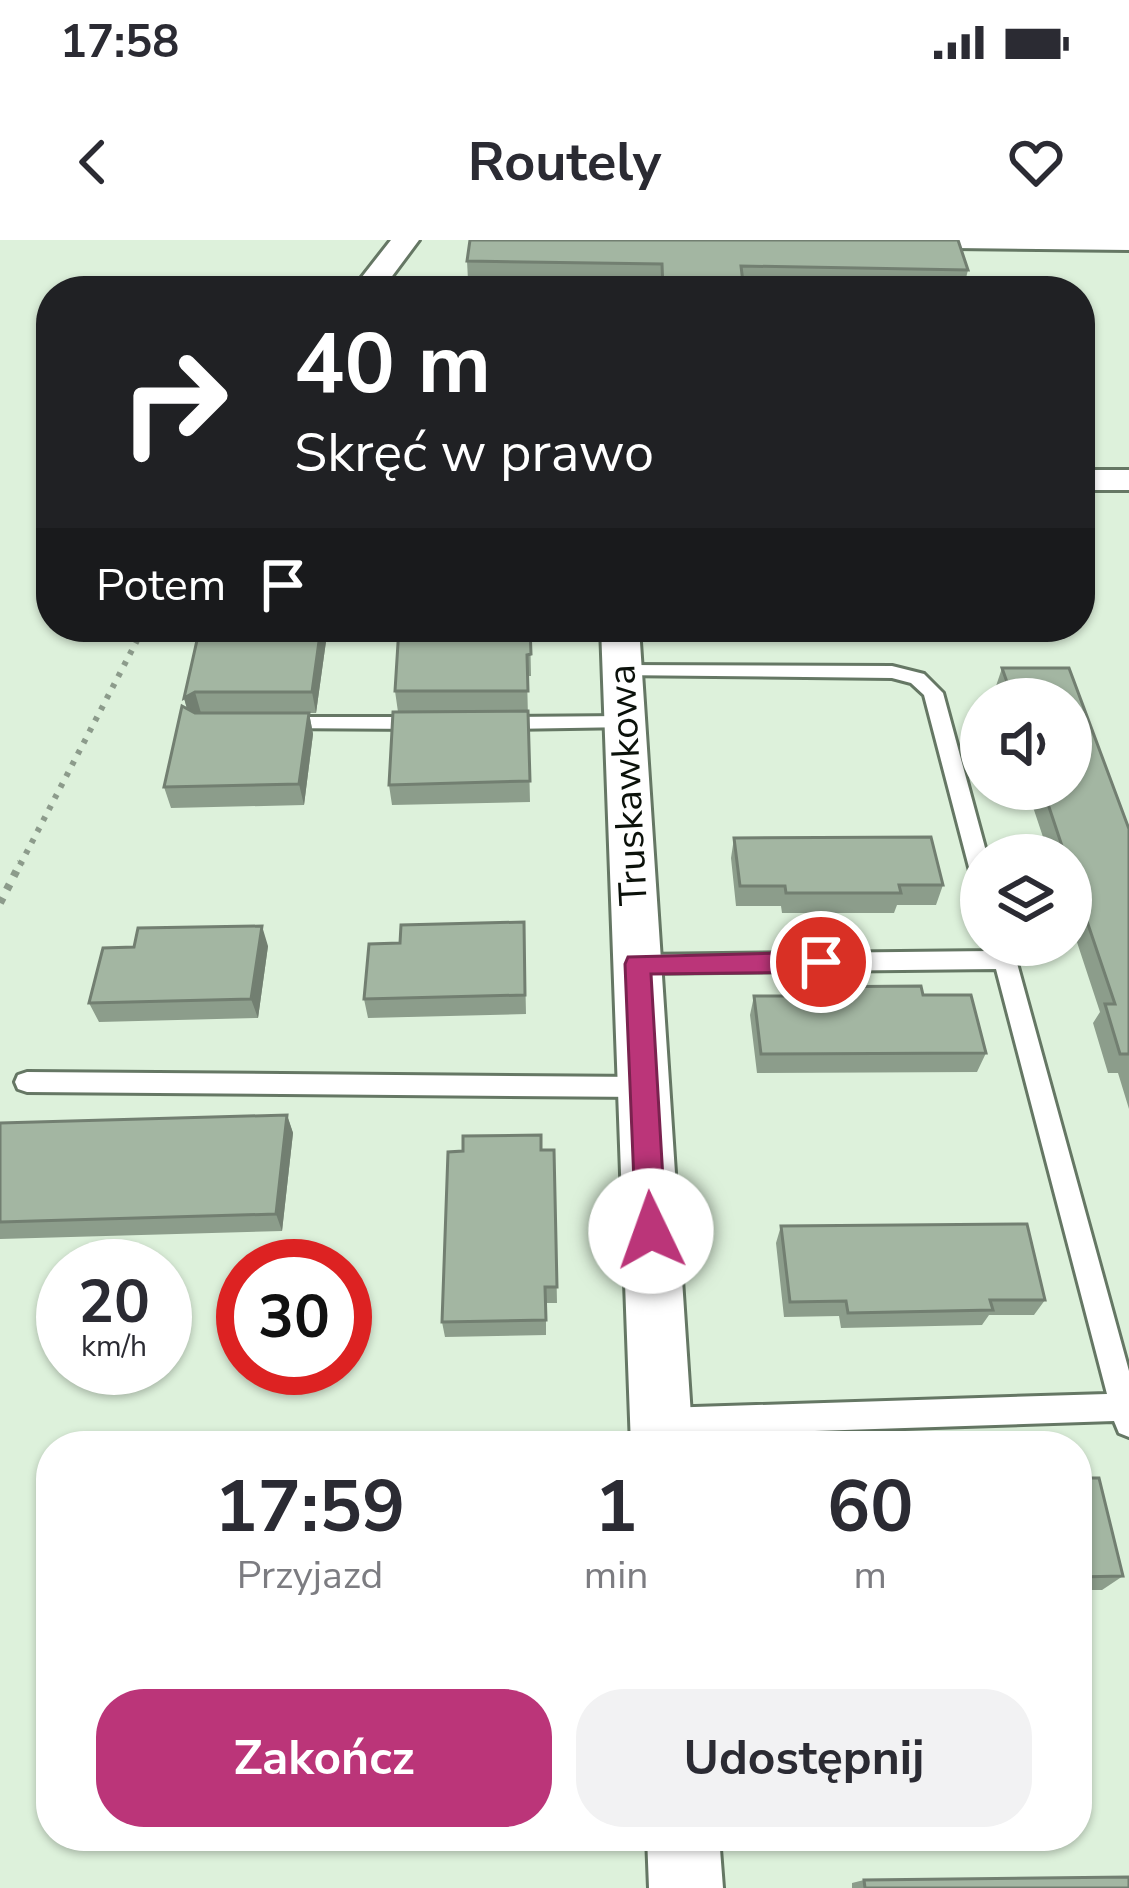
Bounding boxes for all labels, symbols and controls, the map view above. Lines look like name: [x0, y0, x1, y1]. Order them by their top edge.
text: 17:58: [60, 12, 179, 73]
text: Routely: [468, 125, 661, 199]
icon: back: [60, 129, 126, 195]
icon: heart: [1003, 129, 1069, 195]
text: 40 m: [294, 307, 491, 422]
icon: right: [96, 324, 252, 480]
text: Skręć w prawo: [294, 416, 654, 490]
icon: arrive: [250, 552, 316, 618]
text: Potem: [96, 555, 226, 616]
street label: Truskawkowa: [595, 663, 661, 907]
map controls: [960, 678, 1092, 966]
button: sound: [960, 678, 1092, 810]
button: layers: [960, 834, 1092, 966]
pin: [770, 911, 872, 1013]
icon: arrive: [788, 929, 854, 995]
position arrow: [588, 1168, 714, 1294]
speed limit sign: 30: [216, 1239, 372, 1395]
text: 20: [78, 1261, 150, 1343]
text: km/h: [81, 1326, 147, 1367]
text: 17:59: [215, 1458, 405, 1556]
text: 1: [595, 1458, 638, 1556]
text: 60: [827, 1458, 913, 1556]
text: Przyjazd: [237, 1549, 383, 1602]
text: min: [584, 1549, 648, 1602]
text: m: [853, 1549, 887, 1602]
button: Zakończ: [96, 1689, 552, 1827]
button: Udostępnij: [576, 1689, 1032, 1827]

